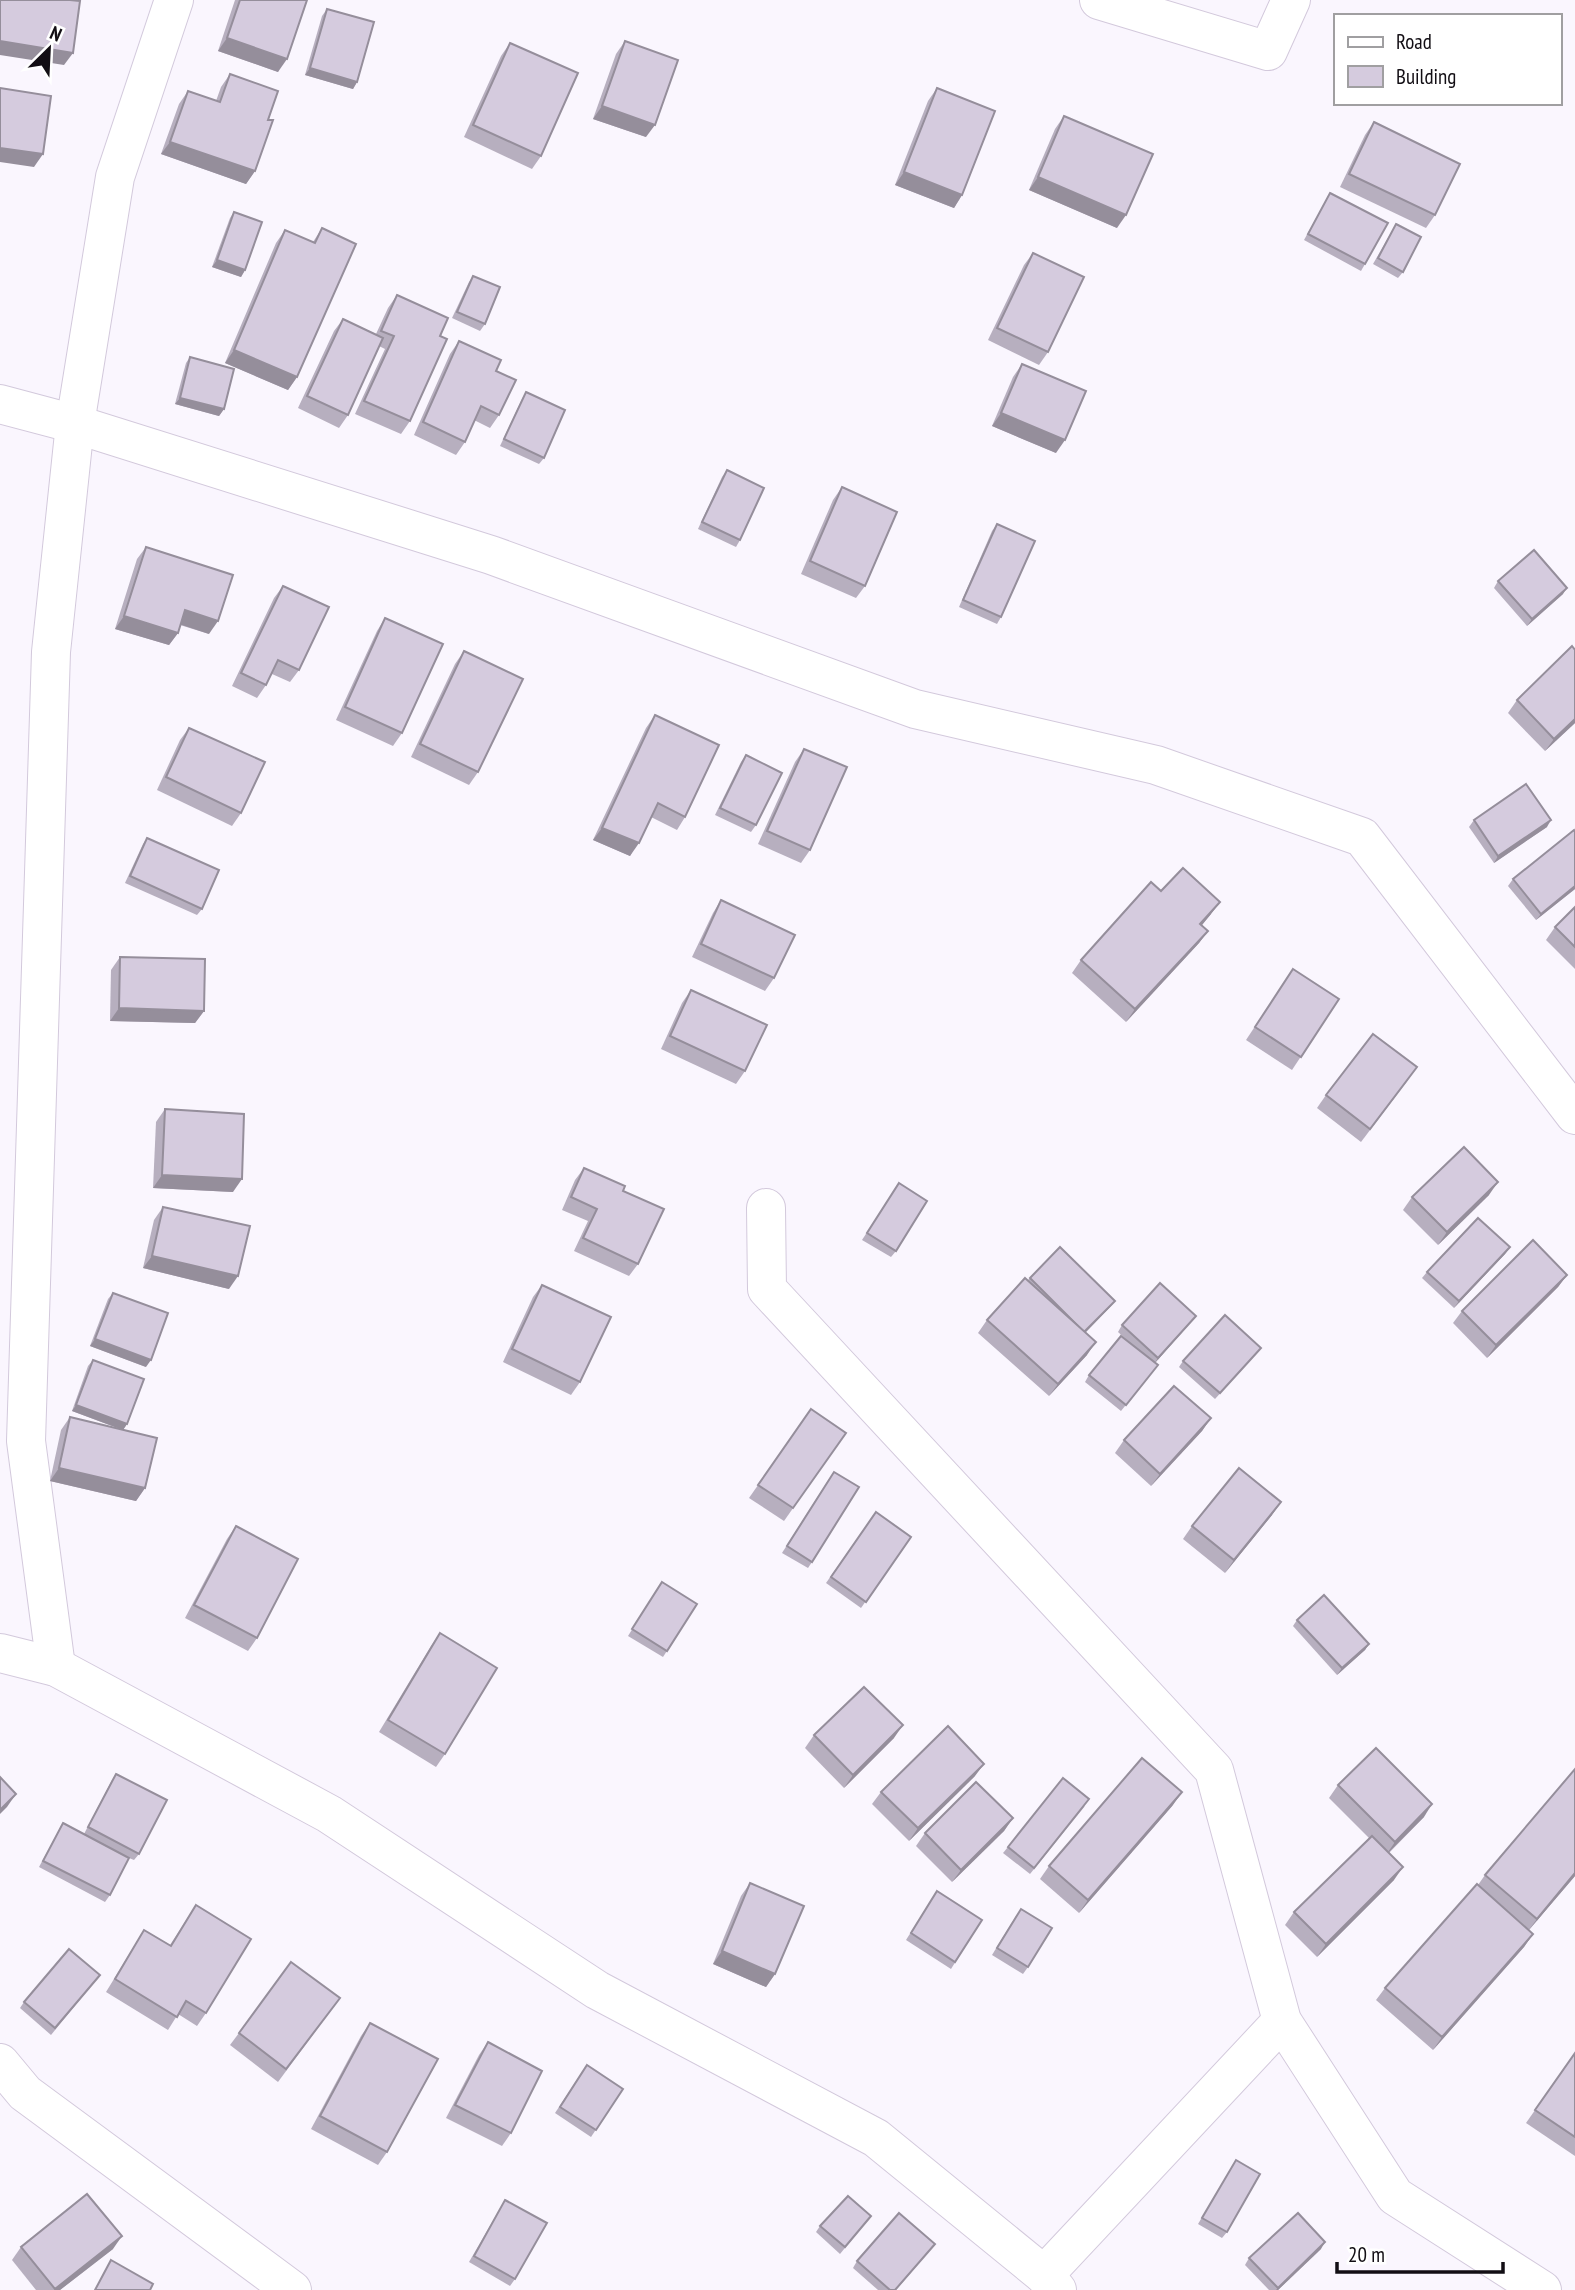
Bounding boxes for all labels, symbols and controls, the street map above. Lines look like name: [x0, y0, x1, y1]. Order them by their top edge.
north arrow: [14, 14, 84, 84]
legend: [1334, 14, 1561, 105]
text: N: [46, 20, 65, 47]
text: Road: [1396, 28, 1432, 55]
text: Building: [1396, 63, 1456, 90]
scale bar: [1337, 2230, 1503, 2274]
text: 20 m: [1348, 2241, 1385, 2268]

